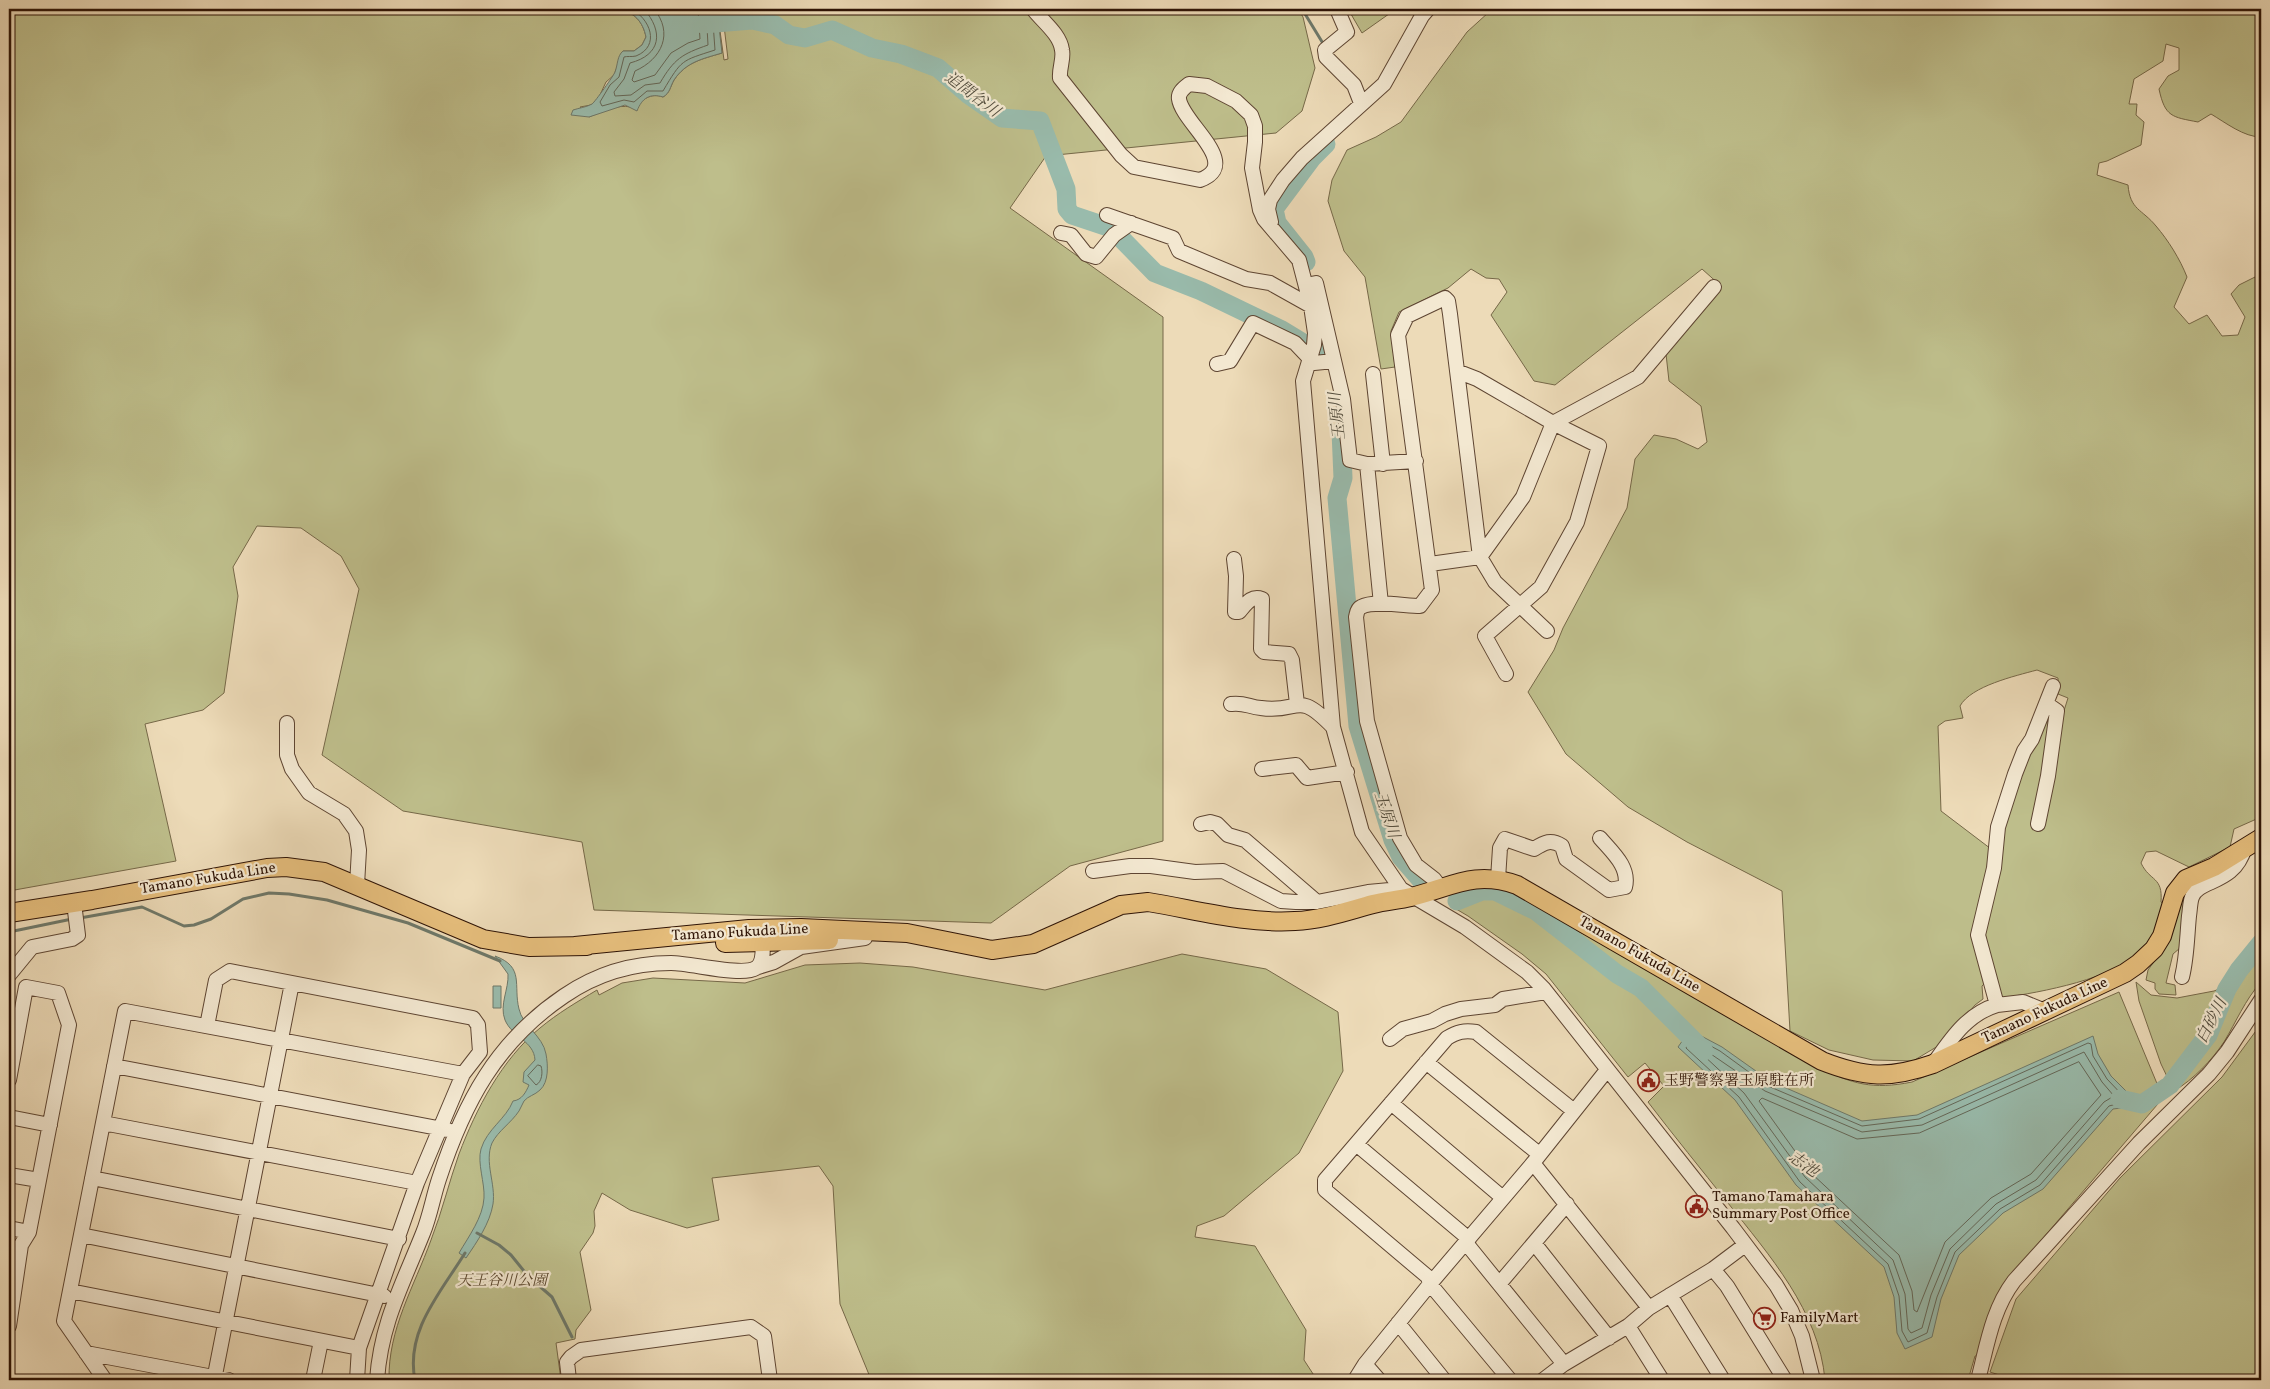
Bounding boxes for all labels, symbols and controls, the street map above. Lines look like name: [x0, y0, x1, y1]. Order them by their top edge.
water label: 追間谷川: [940, 67, 1006, 124]
water label: 玉原川: [1324, 389, 1351, 441]
water label: 玉原川: [1368, 789, 1404, 843]
street label: Tamano Fukuda Line: [139, 858, 277, 900]
street label: Tamano Fukuda Line: [1574, 912, 1704, 998]
street label: Tamano Fukuda Line: [671, 919, 809, 947]
street label: Tamano Fukuda Line: [1978, 973, 2112, 1049]
water label: 白砂川: [2191, 993, 2234, 1047]
public building icon: 玉野警察署玉原駐在所: [1636, 1069, 1660, 1093]
place label: 玉野警察署玉原駐在所: [1664, 1071, 1814, 1092]
water label: 志池: [1784, 1147, 1824, 1184]
place label: Tamano Tamahara Summary Post Office: [1712, 1187, 1850, 1225]
public building icon: Tamano Tamahara Summary Post Office: [1684, 1194, 1708, 1218]
park label: 天王谷川公園: [457, 1271, 550, 1292]
supermarket icon: FamilyMart: [1752, 1306, 1776, 1330]
place label: FamilyMart: [1780, 1308, 1859, 1329]

